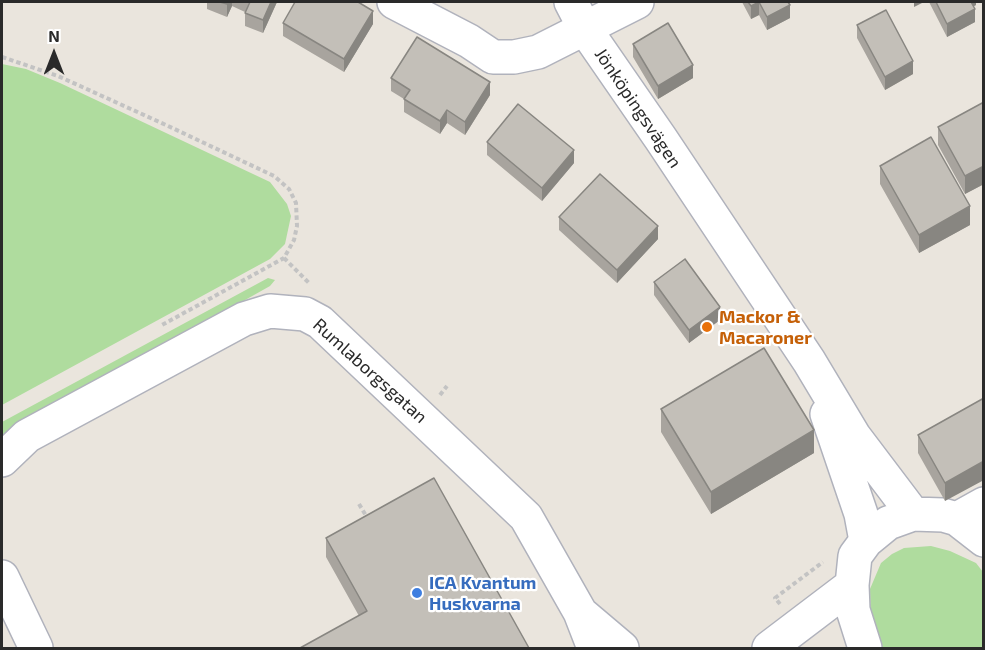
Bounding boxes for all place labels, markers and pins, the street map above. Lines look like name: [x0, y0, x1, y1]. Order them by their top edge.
place label: Mackor & Macaroner: [719, 306, 812, 348]
marker: Mackor & Macaroner: [700, 320, 714, 334]
place label: ICA Kvantum Huskvarna: [429, 572, 536, 614]
marker: ICA Kvantum Huskvarna: [410, 586, 424, 600]

